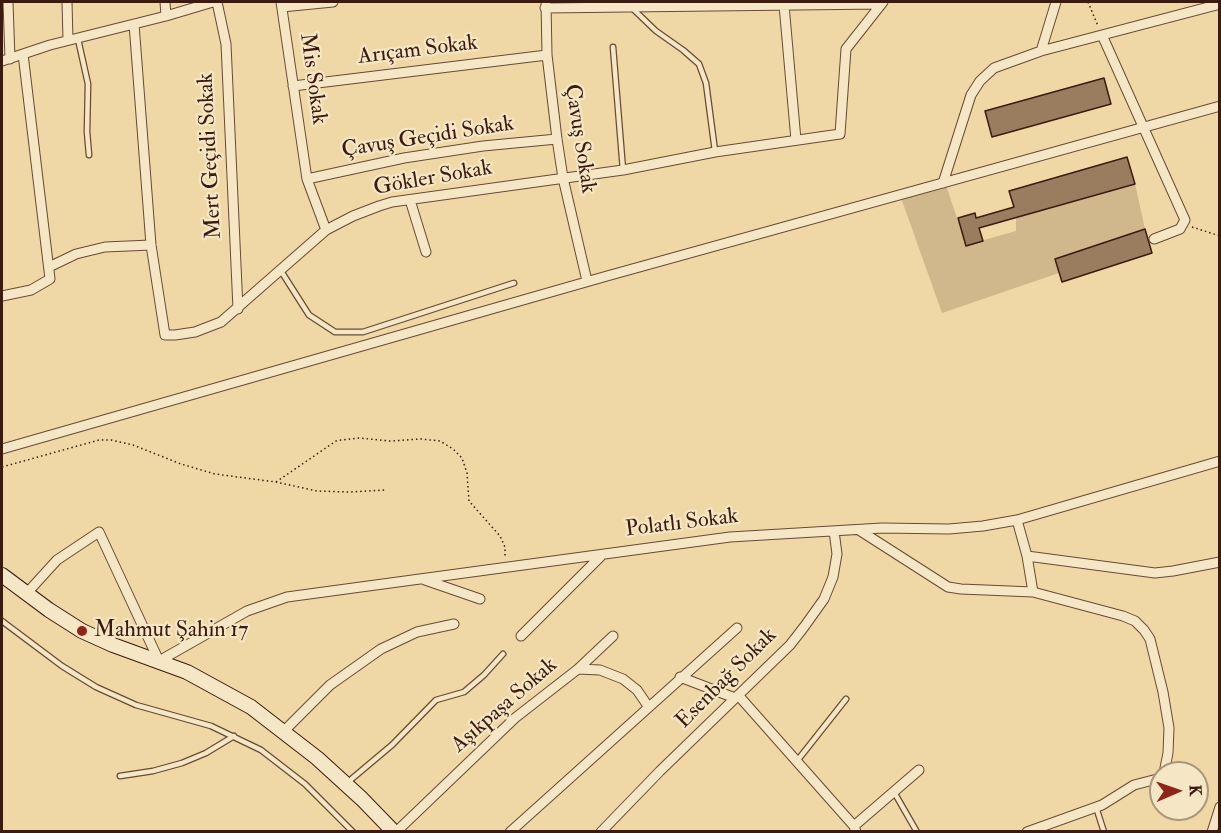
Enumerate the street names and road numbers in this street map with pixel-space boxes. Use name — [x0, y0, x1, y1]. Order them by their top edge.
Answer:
street label: Arıçam Sokak — [357, 31, 479, 71]
street label: Mis Sokak — [293, 32, 331, 126]
street label: Mert Geçidi Sokak — [193, 72, 229, 240]
street label: Çavuş Sokak — [557, 82, 601, 196]
street label: Çavuş Geçidi Sokak — [340, 111, 516, 165]
street label: Gökler Sokak — [372, 156, 494, 202]
street label: Polatlı Sokak — [624, 504, 740, 544]
street label: Esenbağ Sokak — [671, 623, 783, 735]
street label: Aşıkpaşa Sokak — [447, 653, 563, 759]

